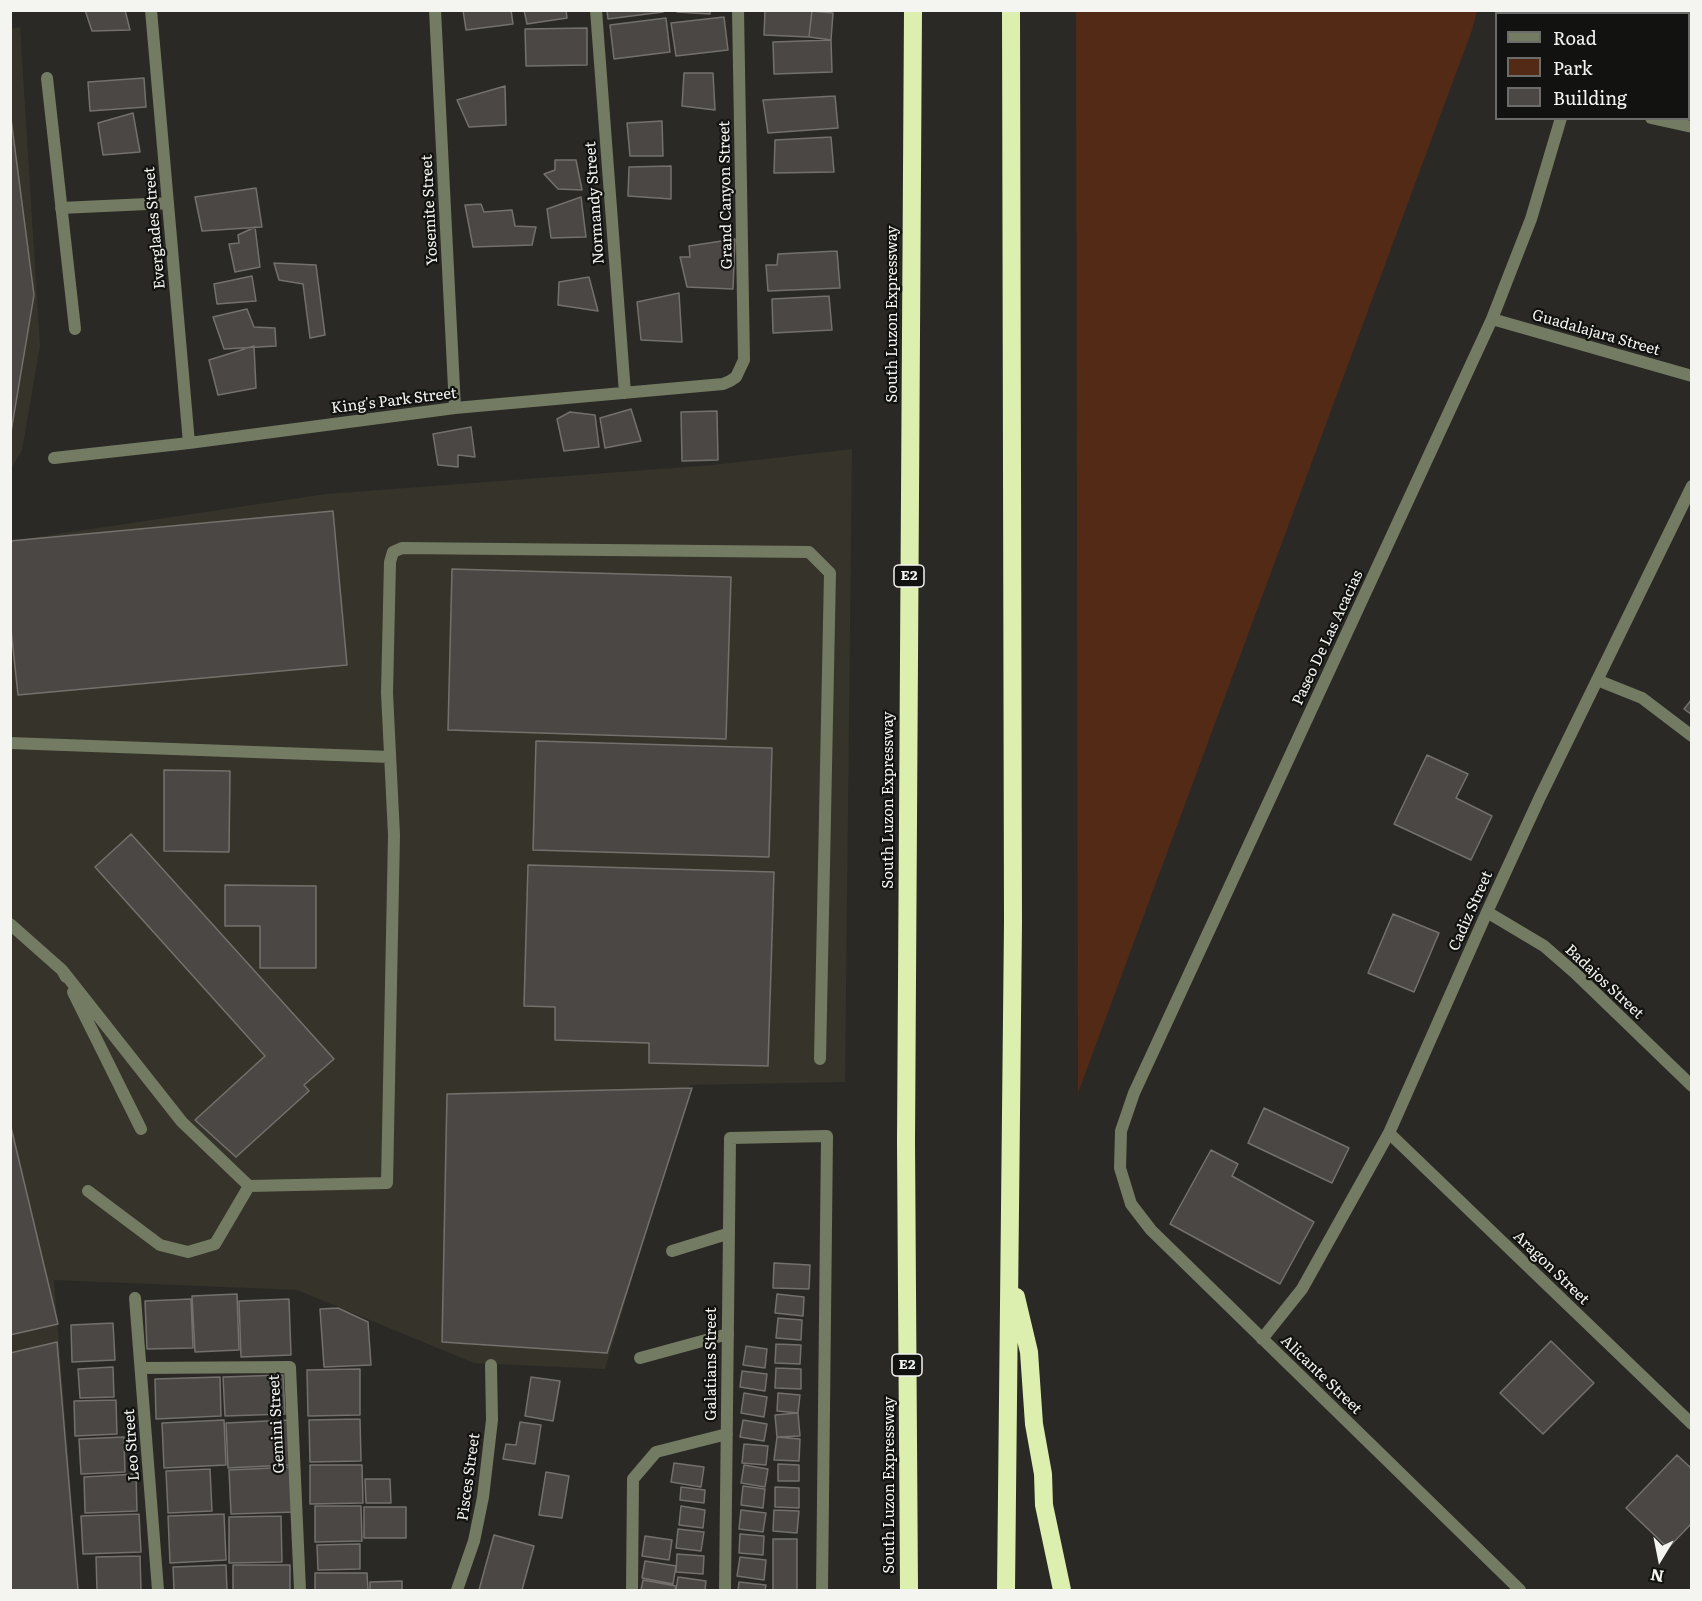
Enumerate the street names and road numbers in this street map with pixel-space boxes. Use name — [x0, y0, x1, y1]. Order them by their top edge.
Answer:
street label: Grand Canyon Street — [716, 121, 736, 269]
street label: Normandy Street — [582, 141, 608, 265]
street label: Yosemite Street — [418, 154, 442, 266]
street label: Everglades Street — [141, 166, 169, 290]
street label: South Luzon Expressway — [884, 225, 902, 403]
street label: Guadalajara Street — [1530, 306, 1662, 360]
street label: King's Park Street — [330, 384, 458, 418]
road number: E2 — [894, 565, 924, 587]
street label: Paseo De Las Acacias — [1289, 568, 1367, 708]
street label: South Luzon Expressway — [880, 711, 898, 889]
street label: Cadiz Street — [1445, 868, 1497, 954]
street label: Badajos Street — [1561, 941, 1647, 1023]
street label: Aragon Street — [1509, 1227, 1593, 1309]
street label: Galatians Street — [703, 1307, 721, 1421]
street label: Alicante Street — [1277, 1332, 1365, 1418]
road number: E2 — [892, 1354, 922, 1376]
street label: Gemini Street — [265, 1374, 289, 1474]
street label: South Luzon Expressway — [881, 1396, 899, 1574]
street label: Leo Street — [121, 1408, 143, 1482]
street label: Pisces Street — [454, 1432, 484, 1522]

